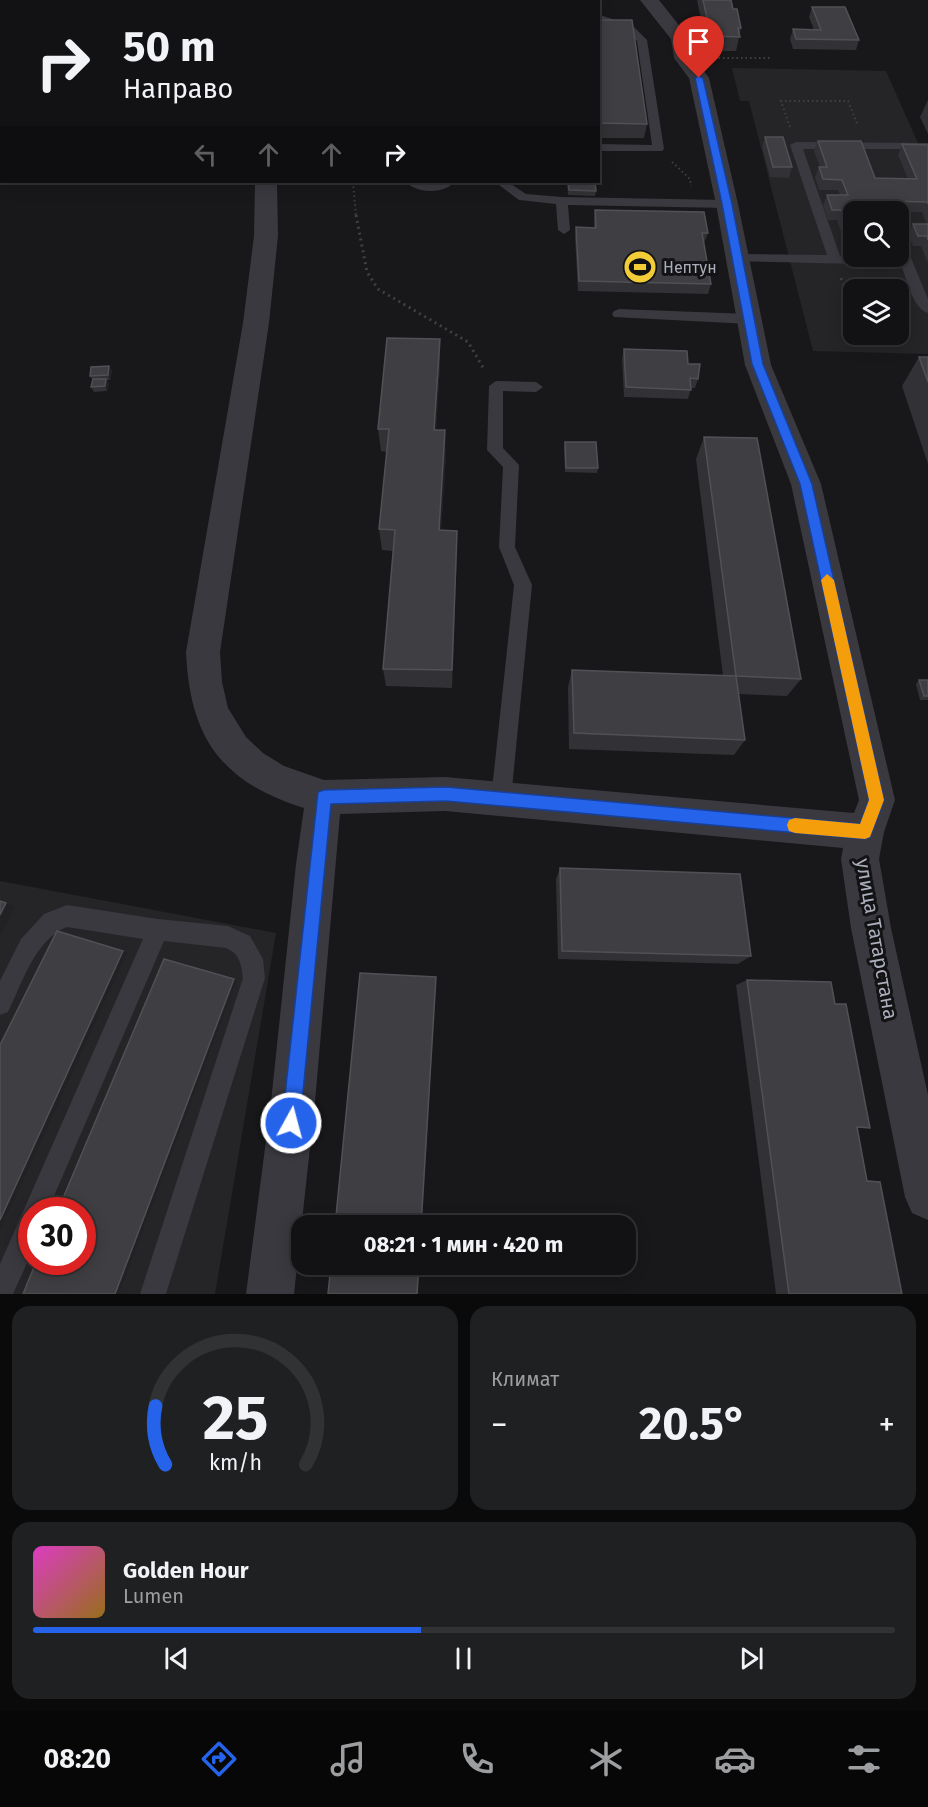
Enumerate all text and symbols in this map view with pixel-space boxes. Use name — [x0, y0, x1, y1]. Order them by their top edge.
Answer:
pin — [673, 16, 724, 78]
text: 50 m — [123, 22, 216, 72]
icon: right — [24, 24, 102, 102]
icon: arrive — [682, 25, 715, 58]
text: Направо — [123, 73, 233, 105]
icon: left — [189, 138, 222, 171]
icon: ahead — [252, 138, 285, 171]
icon: ahead — [315, 138, 348, 171]
icon: right — [378, 138, 411, 171]
map controls — [843, 201, 909, 345]
button: search — [843, 201, 909, 267]
sports icon: Нептун — [622, 249, 658, 285]
place label: Нептун — [663, 258, 717, 277]
button: layers — [843, 279, 909, 345]
street label: улица Татарстана — [851, 857, 903, 1021]
position arrow — [259, 1091, 323, 1155]
speed limit sign: 30 — [18, 1197, 96, 1275]
text: 08:21 · 1 мин · 420 m — [364, 1231, 563, 1258]
text: Климат — [491, 1367, 559, 1391]
text: 25 — [202, 1381, 268, 1456]
text: 20.5° — [639, 1397, 747, 1451]
text: − — [491, 1405, 508, 1445]
text: + — [879, 1405, 895, 1445]
text: km/h — [208, 1450, 262, 1476]
text: Golden Hour — [123, 1557, 249, 1584]
text: Lumen — [123, 1584, 184, 1608]
icon: previous — [160, 1642, 193, 1675]
icon: pause — [447, 1642, 480, 1675]
icon: next — [735, 1642, 768, 1675]
icon: directions — [198, 1738, 240, 1780]
icon: music — [327, 1738, 369, 1780]
icon: phone — [456, 1738, 498, 1780]
icon: climate — [585, 1738, 627, 1780]
icon: car — [714, 1738, 756, 1780]
icon: filters — [843, 1738, 885, 1780]
text: 08:20 — [43, 1743, 111, 1775]

